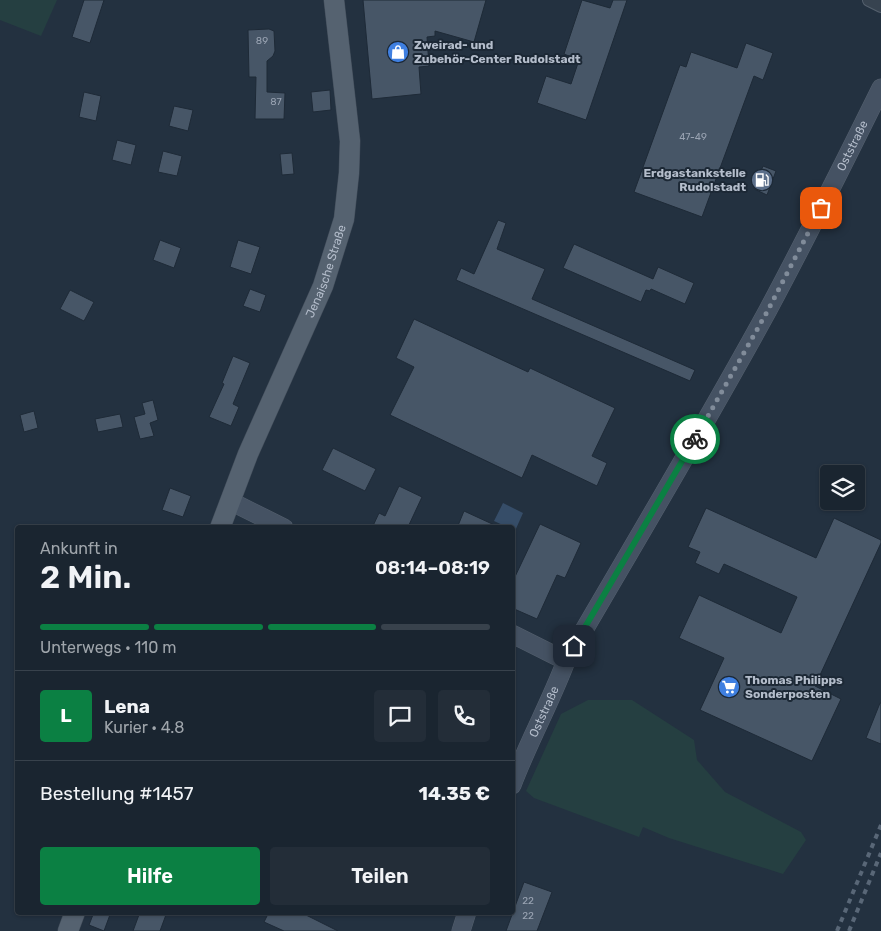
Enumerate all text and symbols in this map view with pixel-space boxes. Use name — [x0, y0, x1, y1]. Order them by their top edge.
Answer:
house number: 89 — [256, 35, 268, 47]
place label: Zweirad- und Zubehör-Center Rudolstadt — [414, 38, 581, 66]
shop icon: Zweirad- und Zubehör-Center Rudolstadt — [386, 40, 410, 64]
house number: 87 — [270, 96, 282, 108]
street label: Oststraße — [834, 118, 871, 173]
house number: 47-49 — [679, 131, 707, 143]
place label: Erdgastankstelle Rudolstadt — [643, 166, 746, 194]
fuel station icon: Erdgastankstelle Rudolstadt — [750, 168, 774, 192]
pin — [800, 187, 842, 229]
icon: bag — [807, 194, 835, 222]
street label: Jenaische Straße — [303, 223, 349, 320]
courier — [670, 414, 720, 464]
icon: bike — [681, 425, 709, 453]
map controls — [820, 465, 865, 510]
button: layers — [820, 465, 865, 510]
text: Ankunft in — [40, 539, 118, 558]
text: 08:14–08:19 — [375, 556, 490, 579]
text: 2 Min. — [40, 558, 131, 596]
pin — [553, 625, 595, 667]
icon: home — [560, 632, 588, 660]
text: Unterwegs · 110 m — [40, 638, 177, 657]
place label: Thomas Philipps Sonderposten — [745, 673, 843, 701]
supermarket icon: Thomas Philipps Sonderposten — [717, 675, 741, 699]
street label: Oststraße — [526, 684, 562, 740]
button: chat — [374, 690, 426, 742]
button: phone — [438, 690, 490, 742]
text: Lena — [104, 695, 150, 718]
text: L — [60, 704, 72, 727]
text: Kurier · 4.8 — [104, 718, 184, 737]
text: Bestellung #1457 — [40, 782, 193, 805]
text: 14.35 € — [419, 782, 490, 805]
button: Hilfe — [40, 847, 260, 905]
button: Teilen — [270, 847, 490, 905]
house number: 22 — [522, 895, 534, 907]
house number: 22 — [522, 910, 534, 922]

